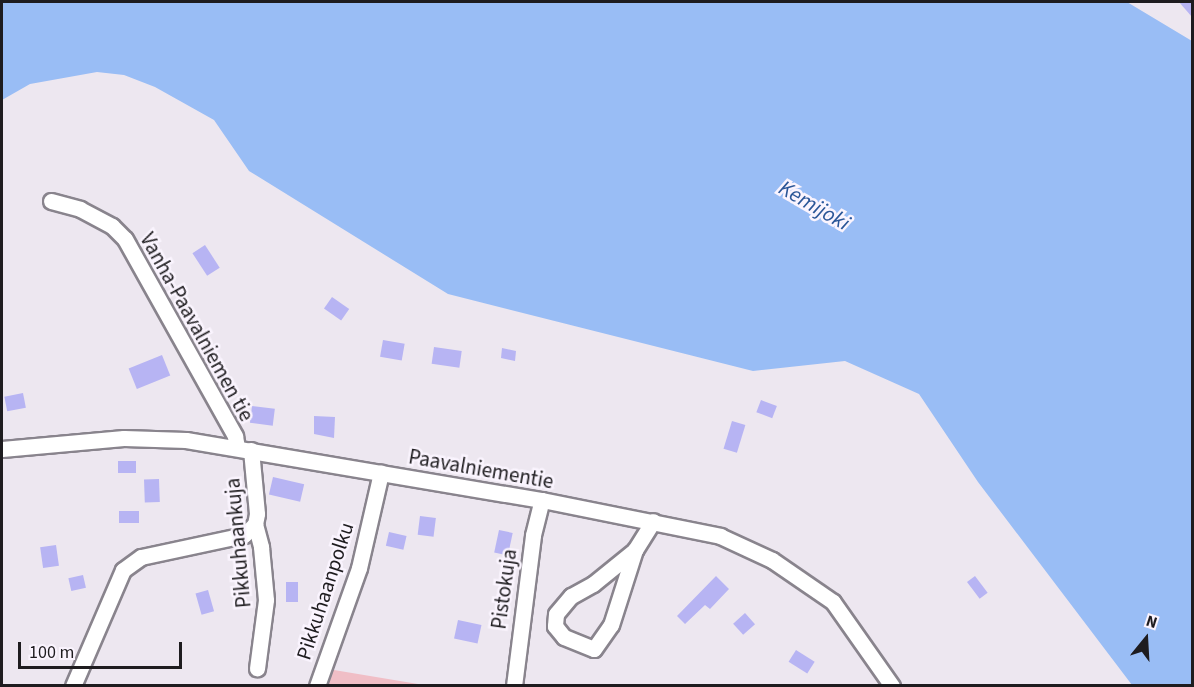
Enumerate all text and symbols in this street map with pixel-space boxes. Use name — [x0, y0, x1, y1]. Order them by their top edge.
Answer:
water label: Kemijoki — [774, 175, 854, 237]
street label: Vanha-Paavalniemen tie — [135, 228, 259, 426]
street label: Paavalniementie — [407, 444, 555, 494]
street label: Pikkuhaankuja — [220, 477, 256, 609]
street label: Pikkuhaanpolku — [291, 519, 359, 663]
street label: Pistokuja — [486, 547, 522, 631]
north arrow — [1116, 609, 1176, 669]
text: N — [1143, 610, 1160, 634]
scale bar — [21, 630, 184, 668]
text: 100 m — [29, 640, 74, 665]

